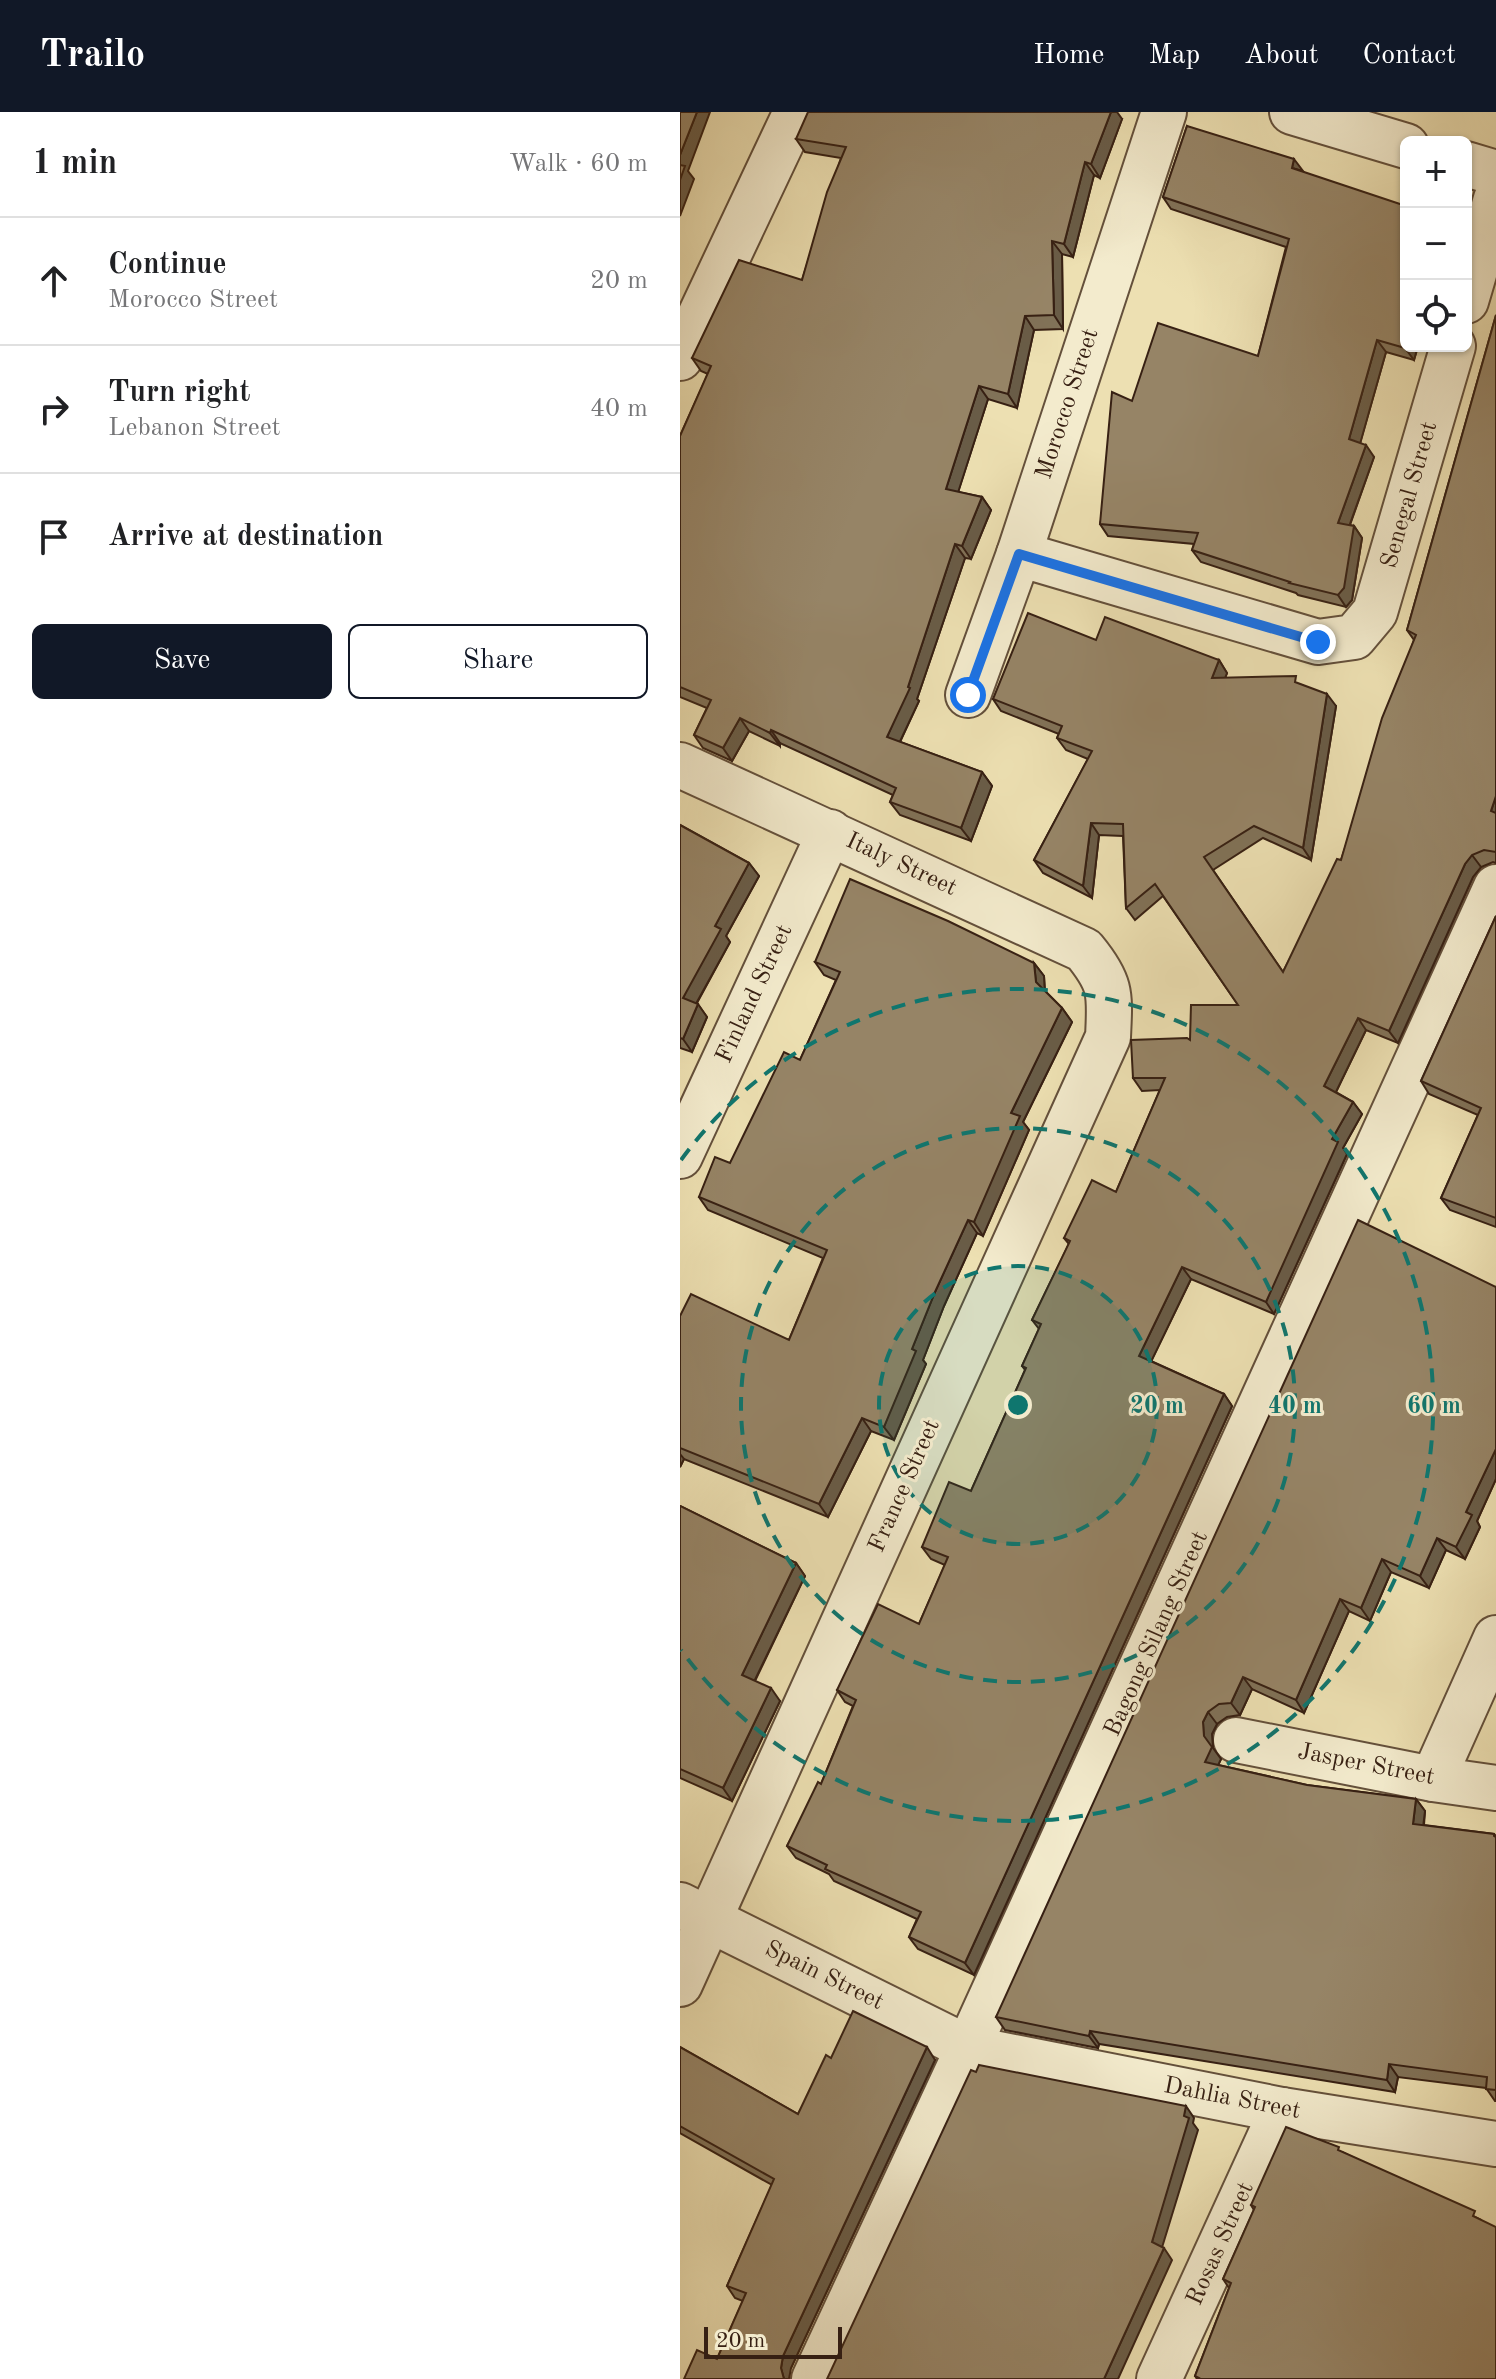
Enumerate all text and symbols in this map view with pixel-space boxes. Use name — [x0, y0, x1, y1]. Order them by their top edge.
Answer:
text: Trailo — [40, 37, 145, 75]
text: Home — [1033, 42, 1104, 70]
text: Map — [1148, 42, 1200, 70]
text: About — [1244, 42, 1319, 70]
text: Contact — [1363, 42, 1456, 70]
map controls — [1400, 136, 1472, 352]
button: + — [1400, 136, 1472, 208]
text: 1 min — [32, 147, 117, 181]
text: Walk · 60 m — [509, 151, 648, 177]
button: − — [1400, 208, 1472, 280]
text: Continue — [108, 250, 227, 280]
icon: ahead — [32, 259, 76, 303]
text: 20 m — [590, 268, 648, 294]
button: locate — [1400, 280, 1472, 352]
text: Morocco Street — [108, 287, 278, 313]
street label: Morocco Street — [1032, 326, 1104, 482]
text: Turn right — [108, 378, 250, 408]
icon: right — [32, 387, 76, 431]
text: 40 m — [590, 396, 648, 422]
text: Lebanon Street — [108, 415, 281, 441]
street label: Senegal Street — [1378, 419, 1442, 571]
icon: arrive — [32, 515, 76, 559]
text: Arrive at destination — [108, 522, 383, 552]
button: Save — [32, 624, 332, 699]
button: Share — [348, 624, 648, 699]
route end — [1300, 624, 1336, 660]
route start — [950, 677, 986, 713]
street label: Italy Street — [842, 829, 960, 901]
street label: Finland Street — [712, 921, 798, 1067]
centre of rings — [1004, 1391, 1032, 1419]
text: 20 m — [1130, 1395, 1184, 1419]
text: 40 m — [1268, 1395, 1322, 1419]
text: 60 m — [1407, 1395, 1461, 1419]
street label: France Street — [865, 1416, 945, 1556]
street label: Bagong Silang Street — [1101, 1528, 1213, 1740]
street label: Jasper Street — [1296, 1740, 1436, 1790]
street label: Spain Street — [761, 1937, 887, 2015]
street label: Dahlia Street — [1162, 2074, 1302, 2124]
street label: Rosas Street — [1183, 2179, 1259, 2309]
scale bar — [704, 2323, 842, 2359]
text: 20 m — [716, 2330, 765, 2352]

